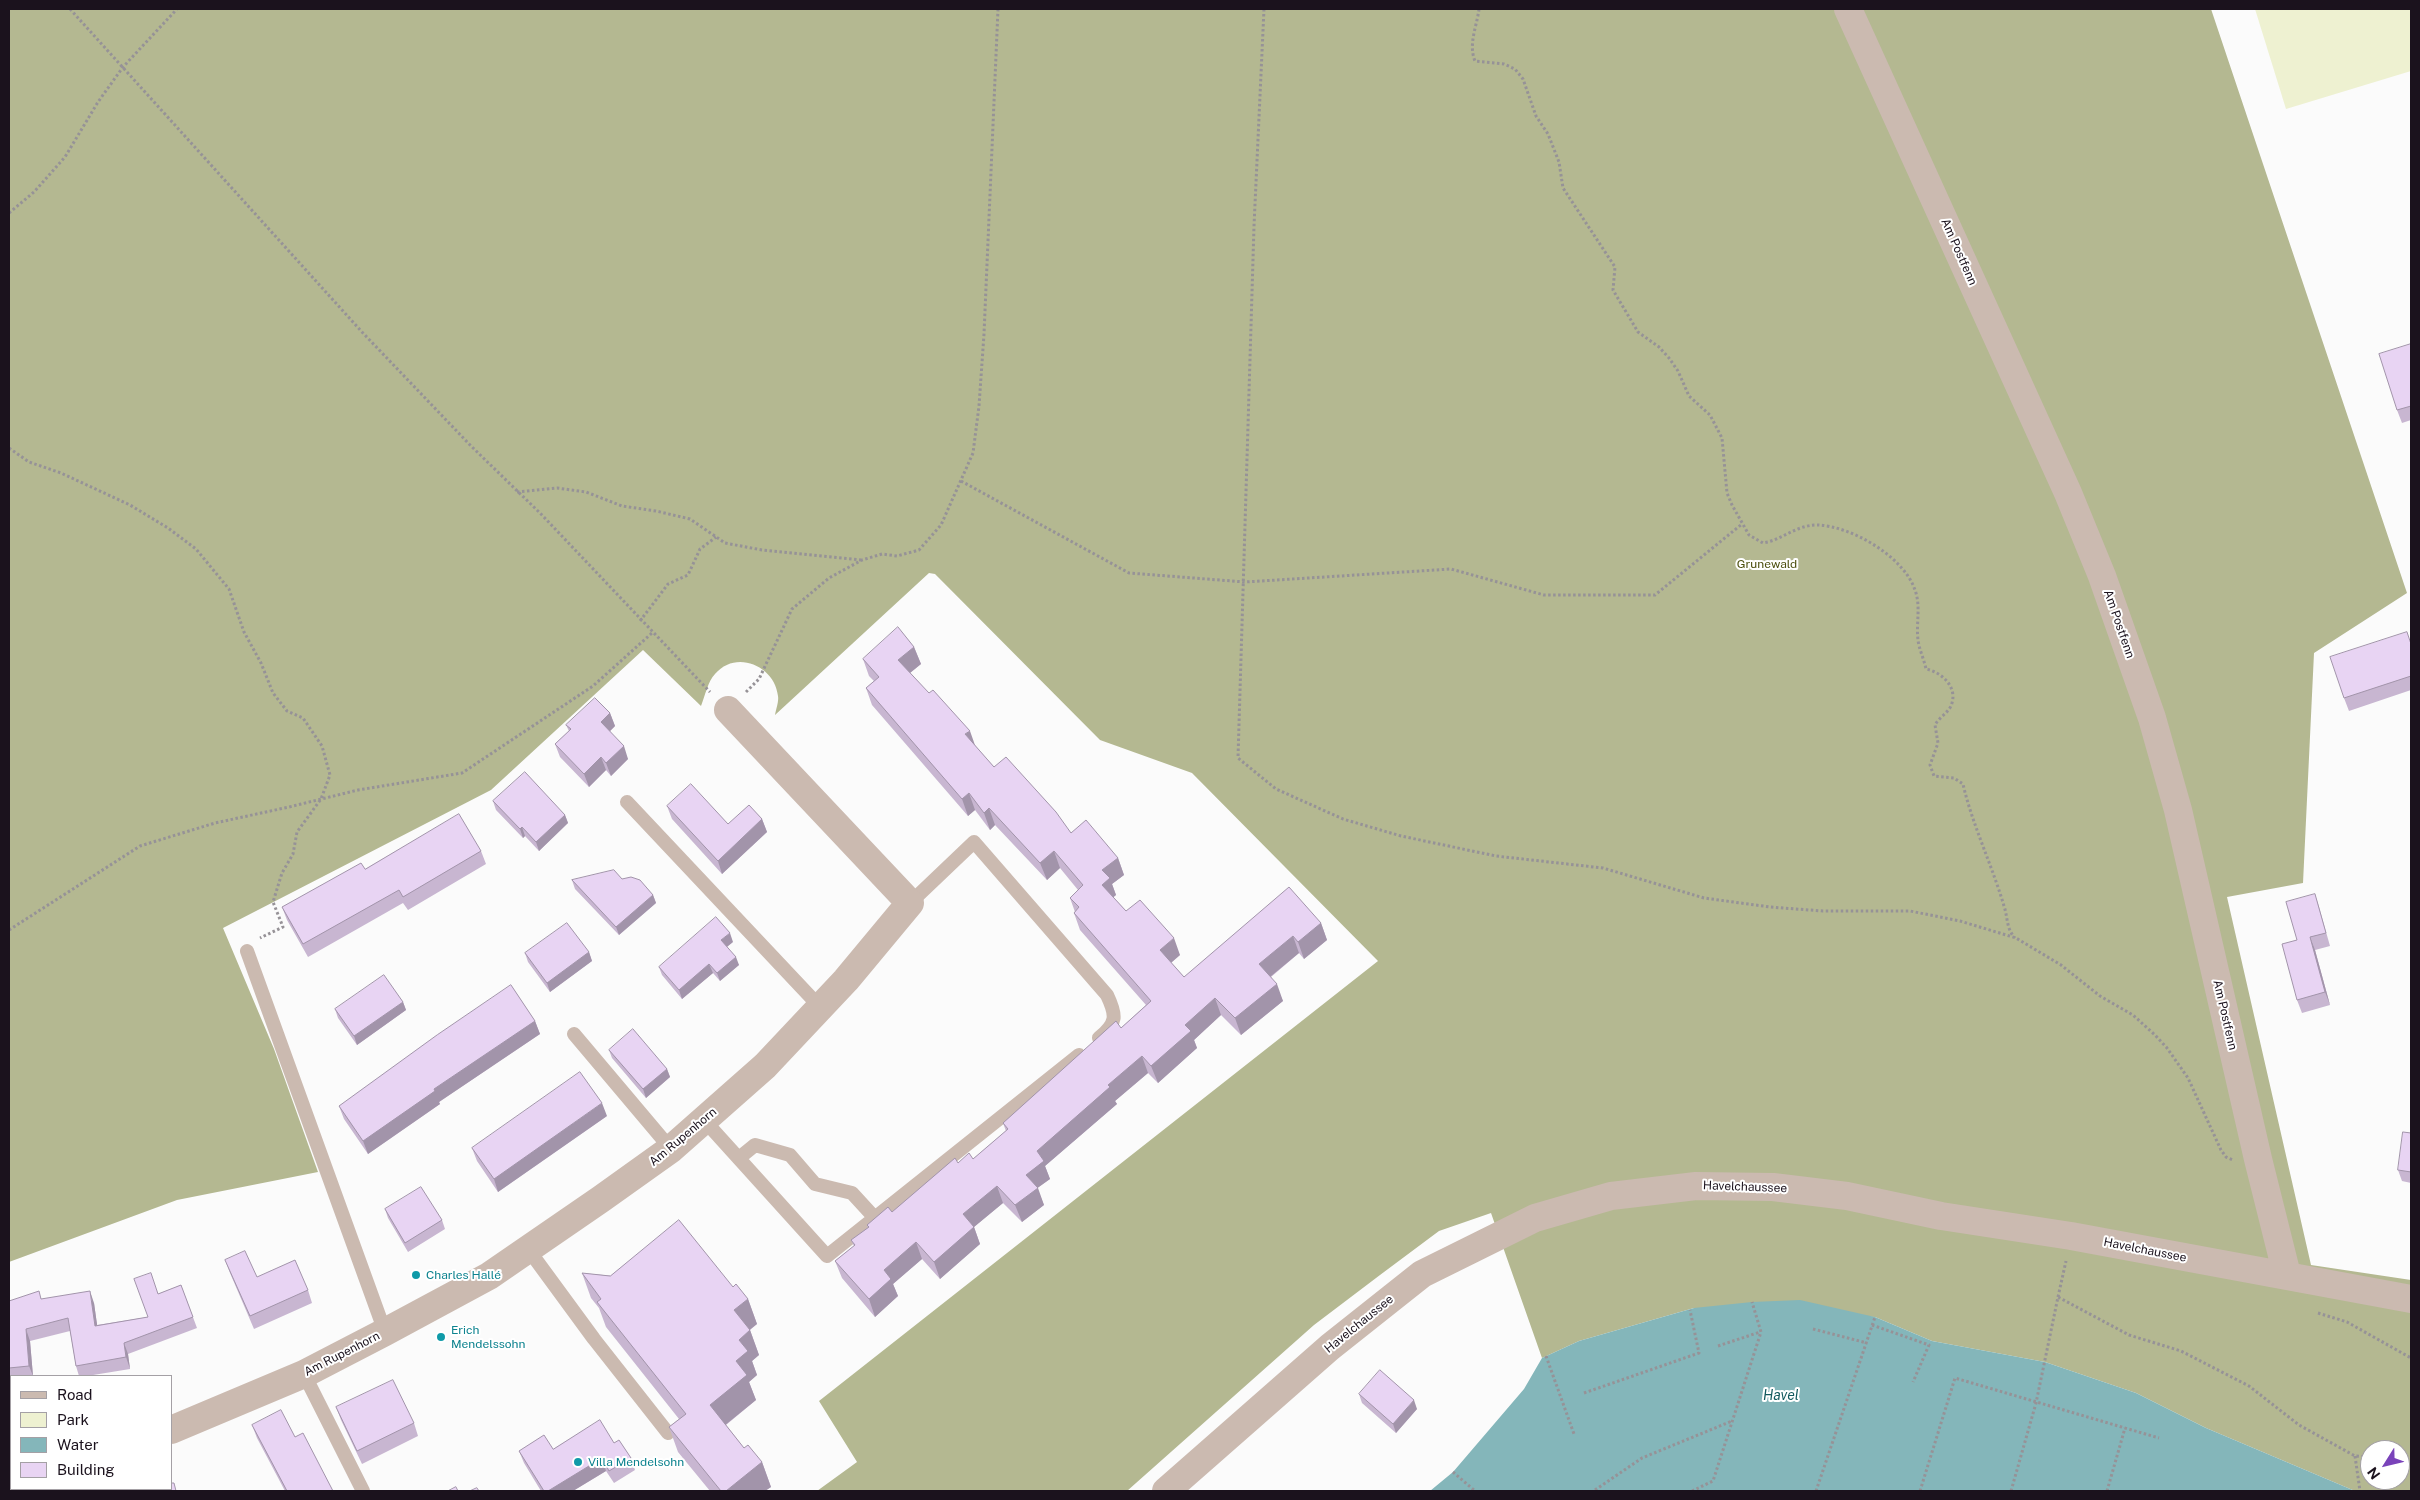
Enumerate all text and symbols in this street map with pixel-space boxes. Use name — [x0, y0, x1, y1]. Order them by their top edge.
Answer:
street label: Am Postfenn — [1938, 216, 1980, 288]
park label: Grunewald — [1737, 557, 1797, 571]
street label: Am Postfenn — [2101, 588, 2137, 660]
street label: Am Postfenn — [2210, 979, 2240, 1051]
street label: Am Rupenhorn — [647, 1105, 719, 1169]
street label: Havelchaussee — [1703, 1178, 1787, 1196]
street label: Havelchaussee — [2102, 1235, 2188, 1265]
place label: Charles Hallé — [426, 1268, 501, 1282]
marker: Charles Hallé — [410, 1269, 422, 1281]
street label: Havelchaussee — [1322, 1292, 1396, 1356]
place label: Erich Mendelssohn — [451, 1323, 525, 1351]
street label: Am Rupenhorn — [302, 1329, 382, 1379]
marker: Erich Mendelssohn — [435, 1331, 447, 1343]
legend — [10, 1375, 172, 1490]
text: Road — [57, 1386, 93, 1403]
water label: Havel — [1763, 1388, 1799, 1404]
text: Park — [57, 1411, 89, 1428]
text: Water — [57, 1436, 99, 1453]
north arrow — [2360, 1440, 2410, 1490]
place label: Villa Mendelsohn — [588, 1455, 684, 1469]
marker: Villa Mendelsohn — [572, 1456, 584, 1468]
text: Building — [57, 1461, 115, 1478]
text: N — [2364, 1464, 2383, 1482]

